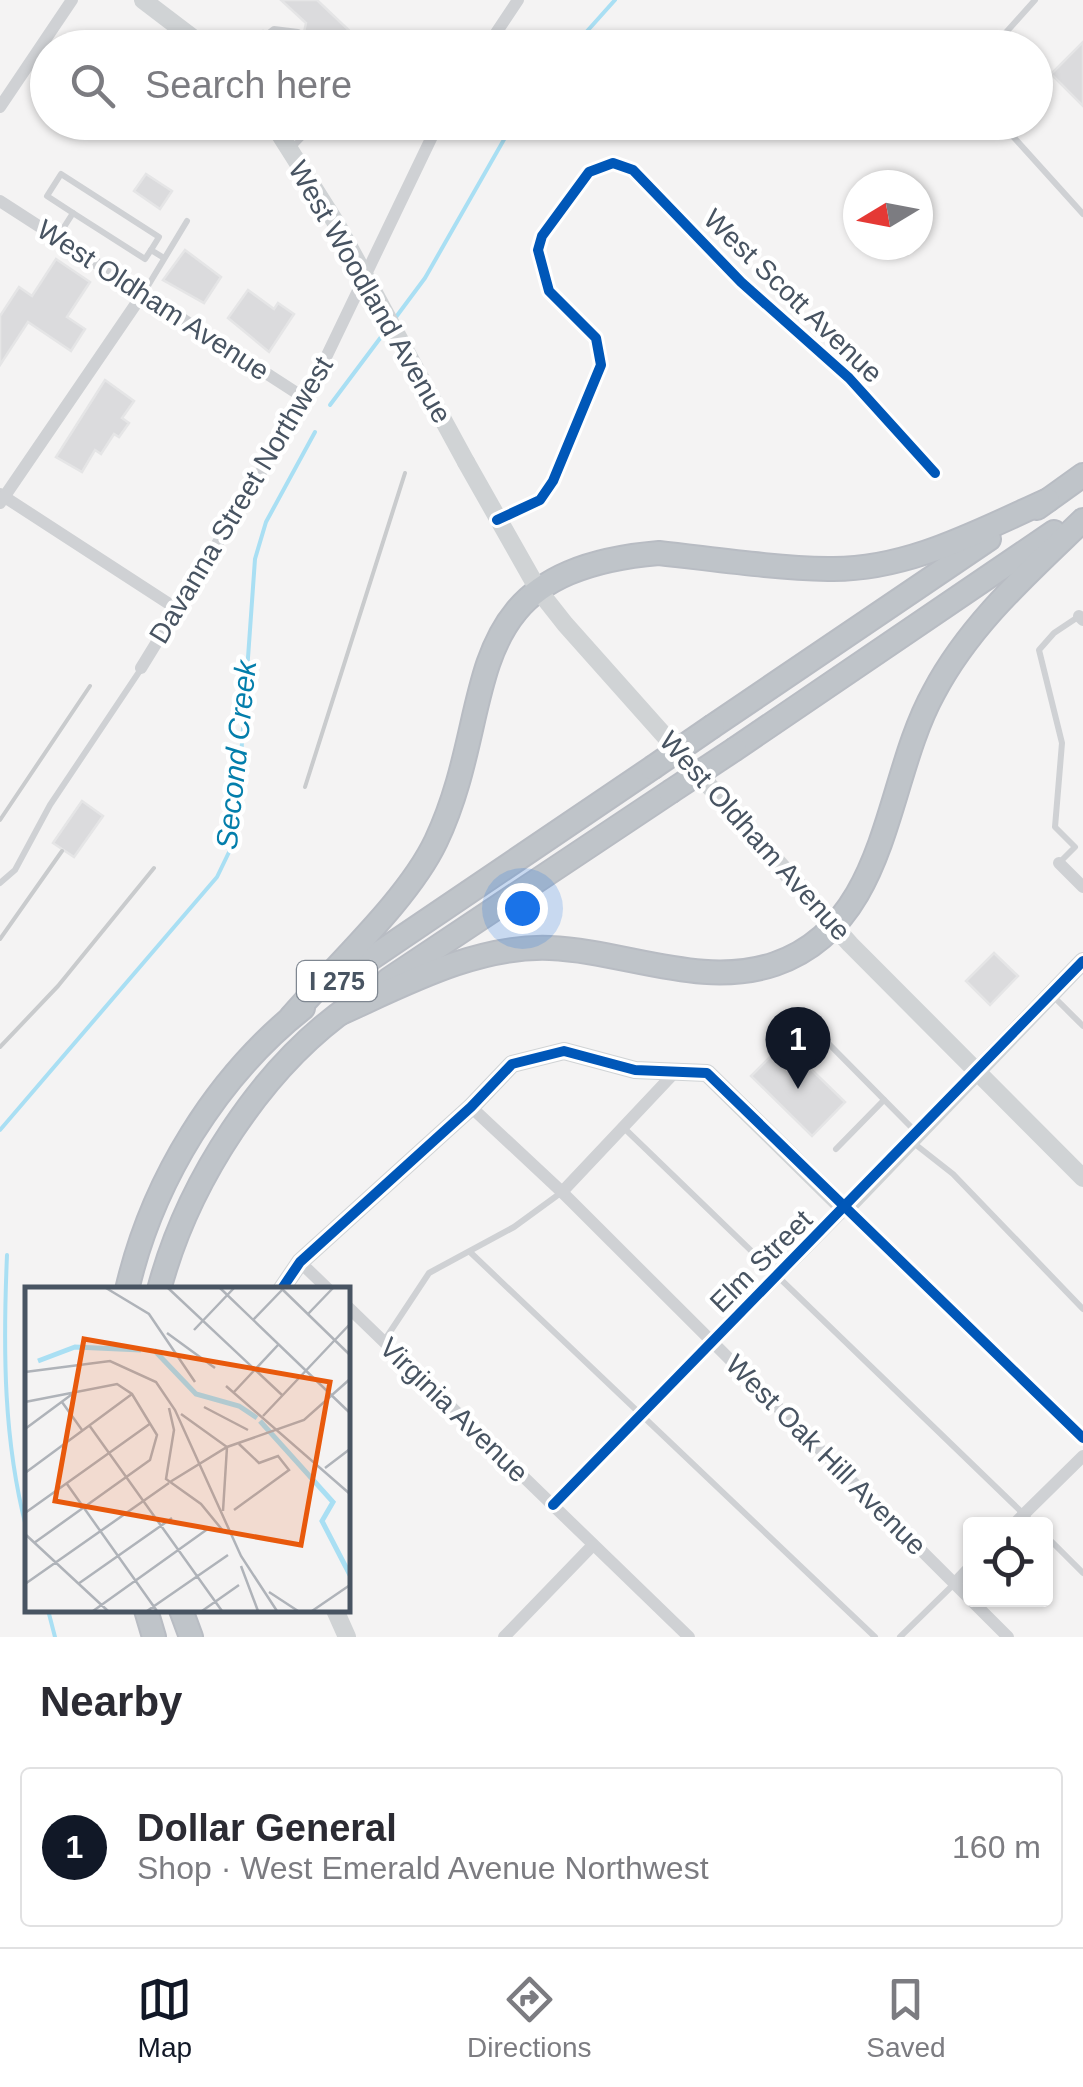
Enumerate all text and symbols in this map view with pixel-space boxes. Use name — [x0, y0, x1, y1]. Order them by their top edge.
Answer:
search box — [30, 30, 1053, 140]
icon: search — [65, 58, 120, 113]
text: Search here — [145, 64, 352, 106]
street label: West Woodland Avenue — [282, 156, 458, 428]
north arrow — [843, 170, 933, 260]
street label: West Scott Avenue — [698, 203, 888, 389]
street label: West Oldham Avenue — [31, 214, 275, 386]
street label: Davanna Street Northwest — [143, 351, 339, 649]
water label: Second Creek — [210, 657, 263, 851]
street label: West Oldham Avenue — [653, 725, 857, 947]
your location — [497, 883, 548, 934]
road number: I 275 — [297, 961, 377, 1001]
pin: 1 — [766, 1006, 830, 1089]
street label: Elm Street — [704, 1204, 818, 1318]
inset map — [25, 1287, 350, 1612]
street label: Virginia Avenue — [374, 1332, 534, 1488]
street label: West Oak Hill Avenue — [720, 1349, 932, 1561]
map controls — [963, 1517, 1053, 1607]
button: locate — [963, 1517, 1053, 1607]
text: Nearby — [40, 1678, 182, 1725]
text: Dollar General — [137, 1807, 397, 1849]
text: 1 — [66, 1829, 83, 1865]
text: 160 m — [952, 1829, 1041, 1865]
text: Shop · West Emerald Avenue Northwest — [137, 1850, 709, 1886]
tab: Map — [137, 1972, 192, 2064]
tab: Directions — [467, 1972, 592, 2064]
tab: Saved — [866, 1972, 946, 2064]

